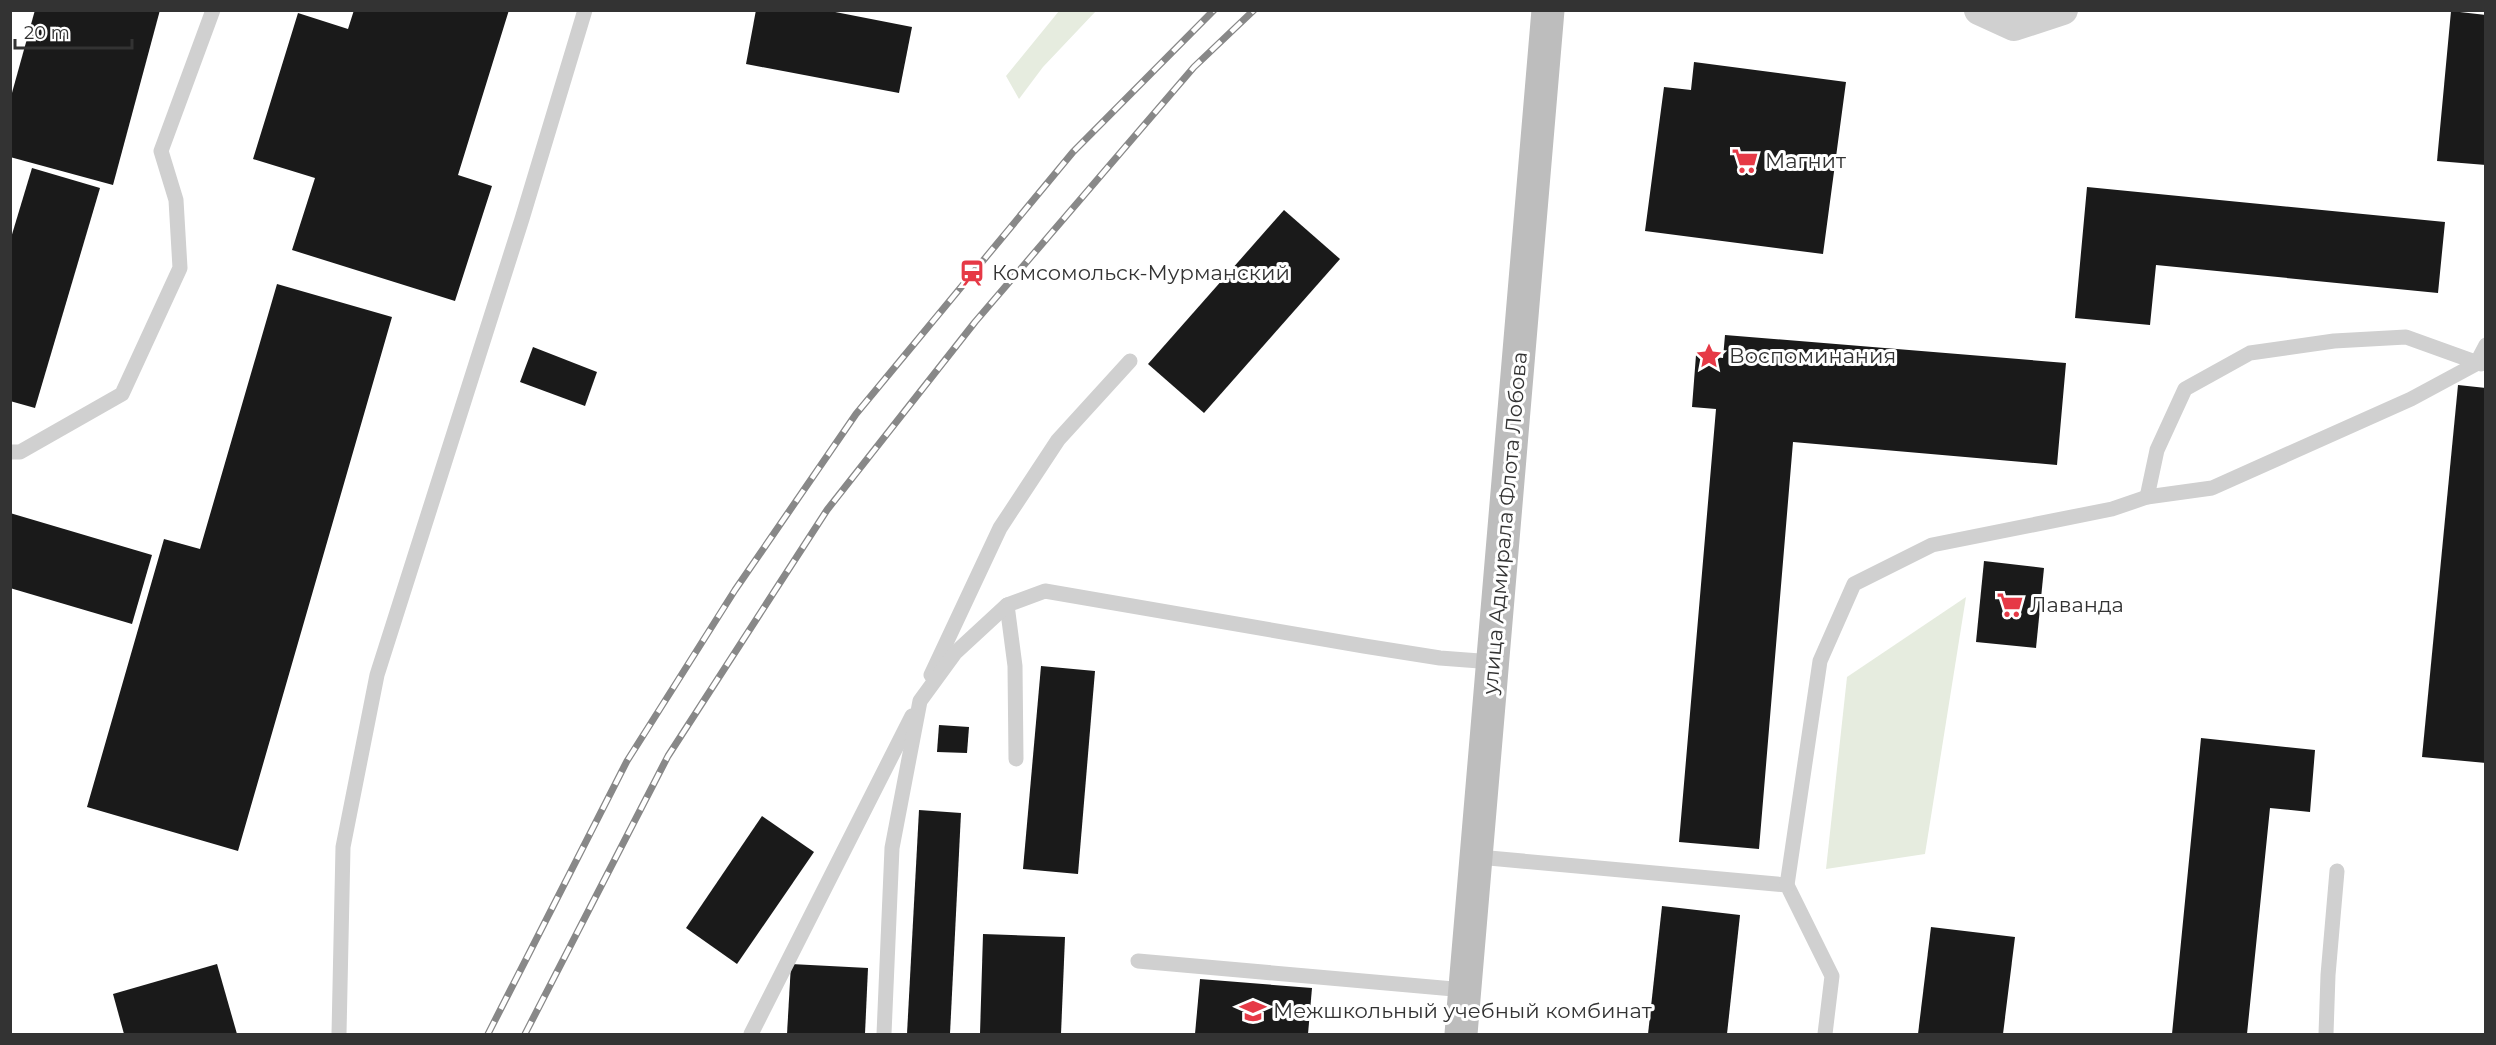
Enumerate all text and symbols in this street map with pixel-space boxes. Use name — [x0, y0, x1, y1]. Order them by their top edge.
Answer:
scale bar — [15, 12, 132, 50]
text: 20 m — [24, 22, 70, 44]
supermarket icon: Магнит — [1730, 146, 1760, 176]
place label: Магнит — [1765, 148, 1846, 173]
station icon: Комсомольск-Мурманский — [957, 258, 987, 288]
place label: Комсомольск-Мурманский — [992, 260, 1290, 285]
place icon: Воспоминания — [1694, 341, 1724, 371]
place label: Воспоминания — [1729, 343, 1896, 368]
street label: улица Адмирала Флота Лобова — [1477, 351, 1532, 696]
supermarket icon: Лаванда — [1995, 590, 2025, 620]
place label: Лаванда — [2030, 592, 2124, 617]
school or university icon: Межшкольный учебный комбинат — [1238, 996, 1268, 1026]
place label: Межшкольный учебный комбинат — [1273, 998, 1652, 1023]

